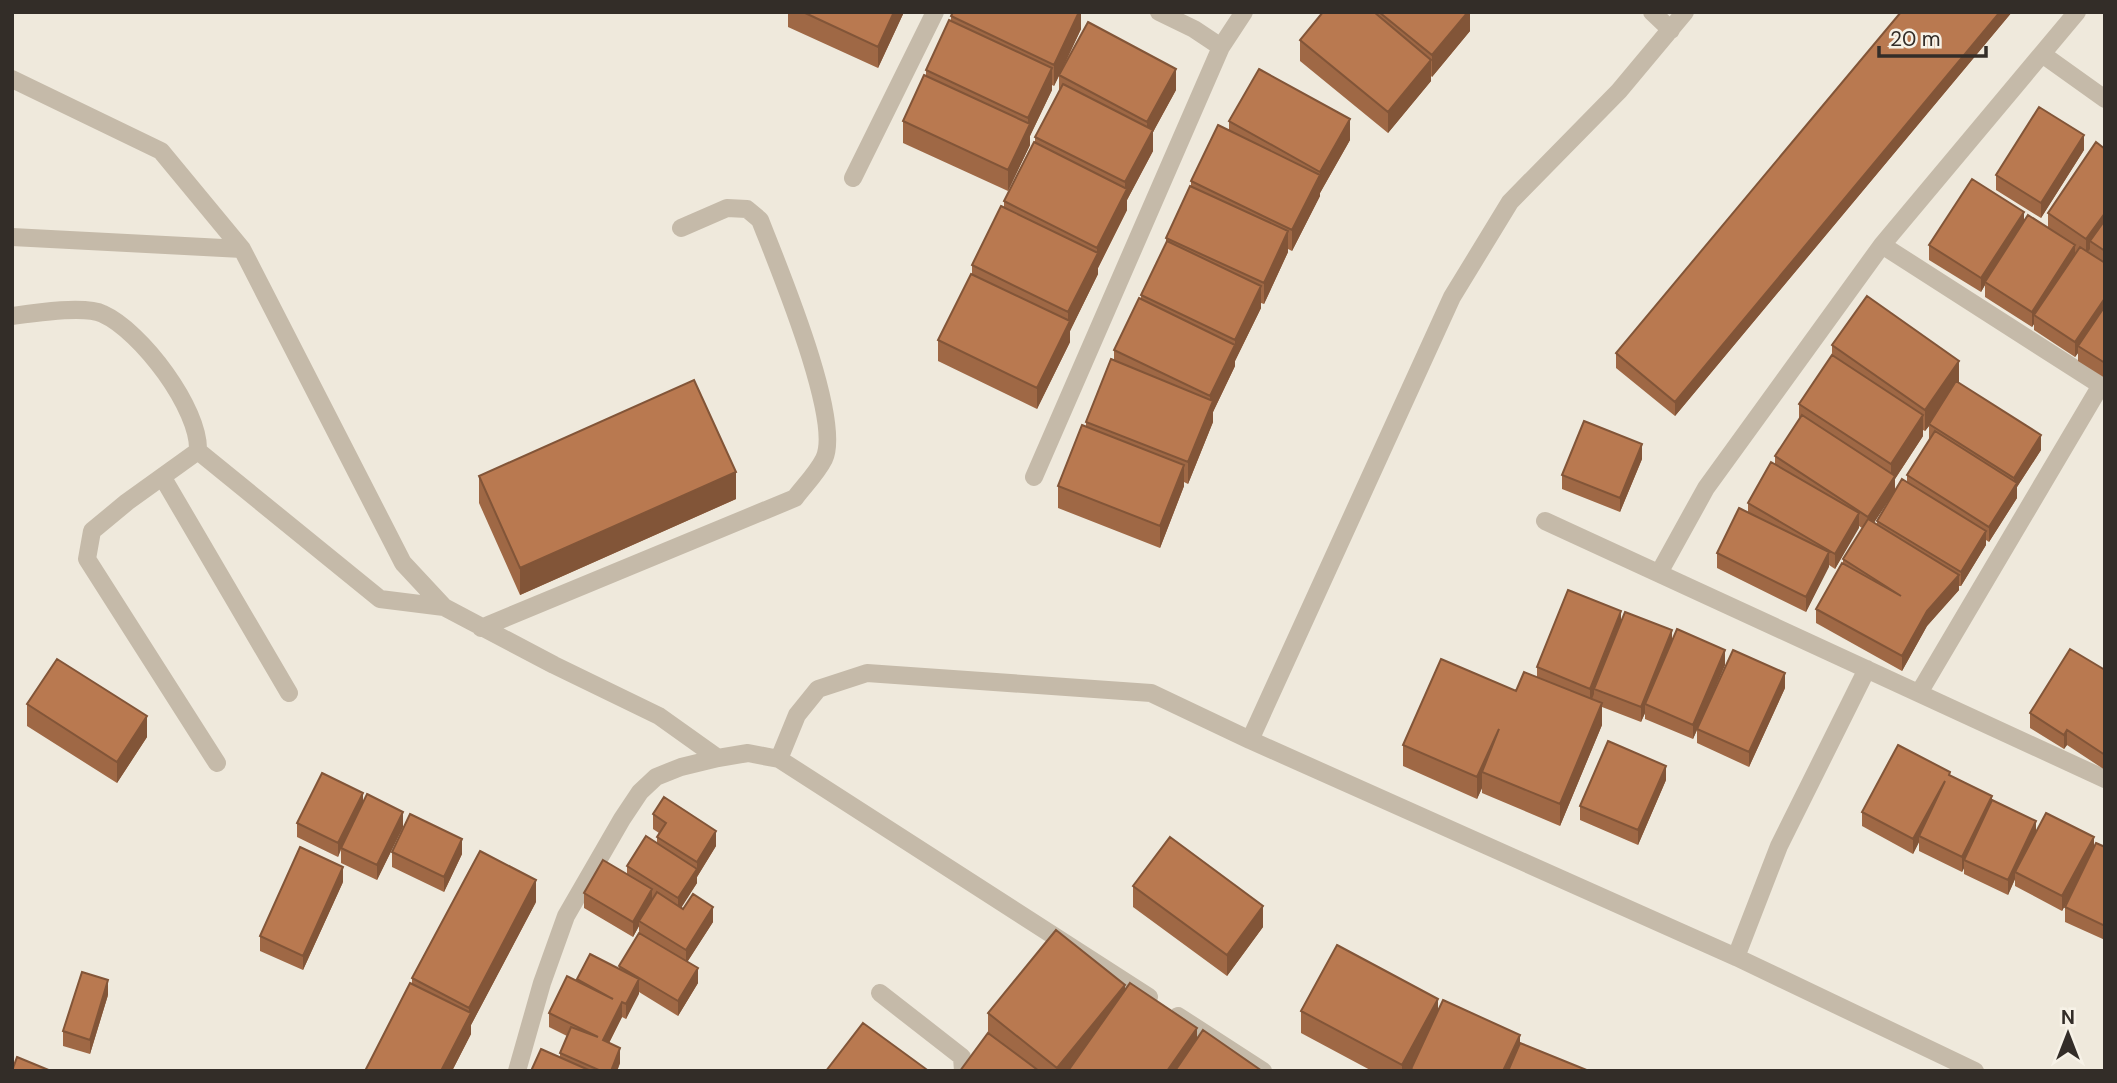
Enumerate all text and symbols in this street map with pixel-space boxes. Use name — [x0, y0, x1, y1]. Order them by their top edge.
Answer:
scale bar — [1879, 14, 1986, 58]
text: 20 m — [1890, 25, 1941, 53]
north arrow — [2033, 999, 2103, 1069]
text: N — [2061, 1005, 2075, 1030]

